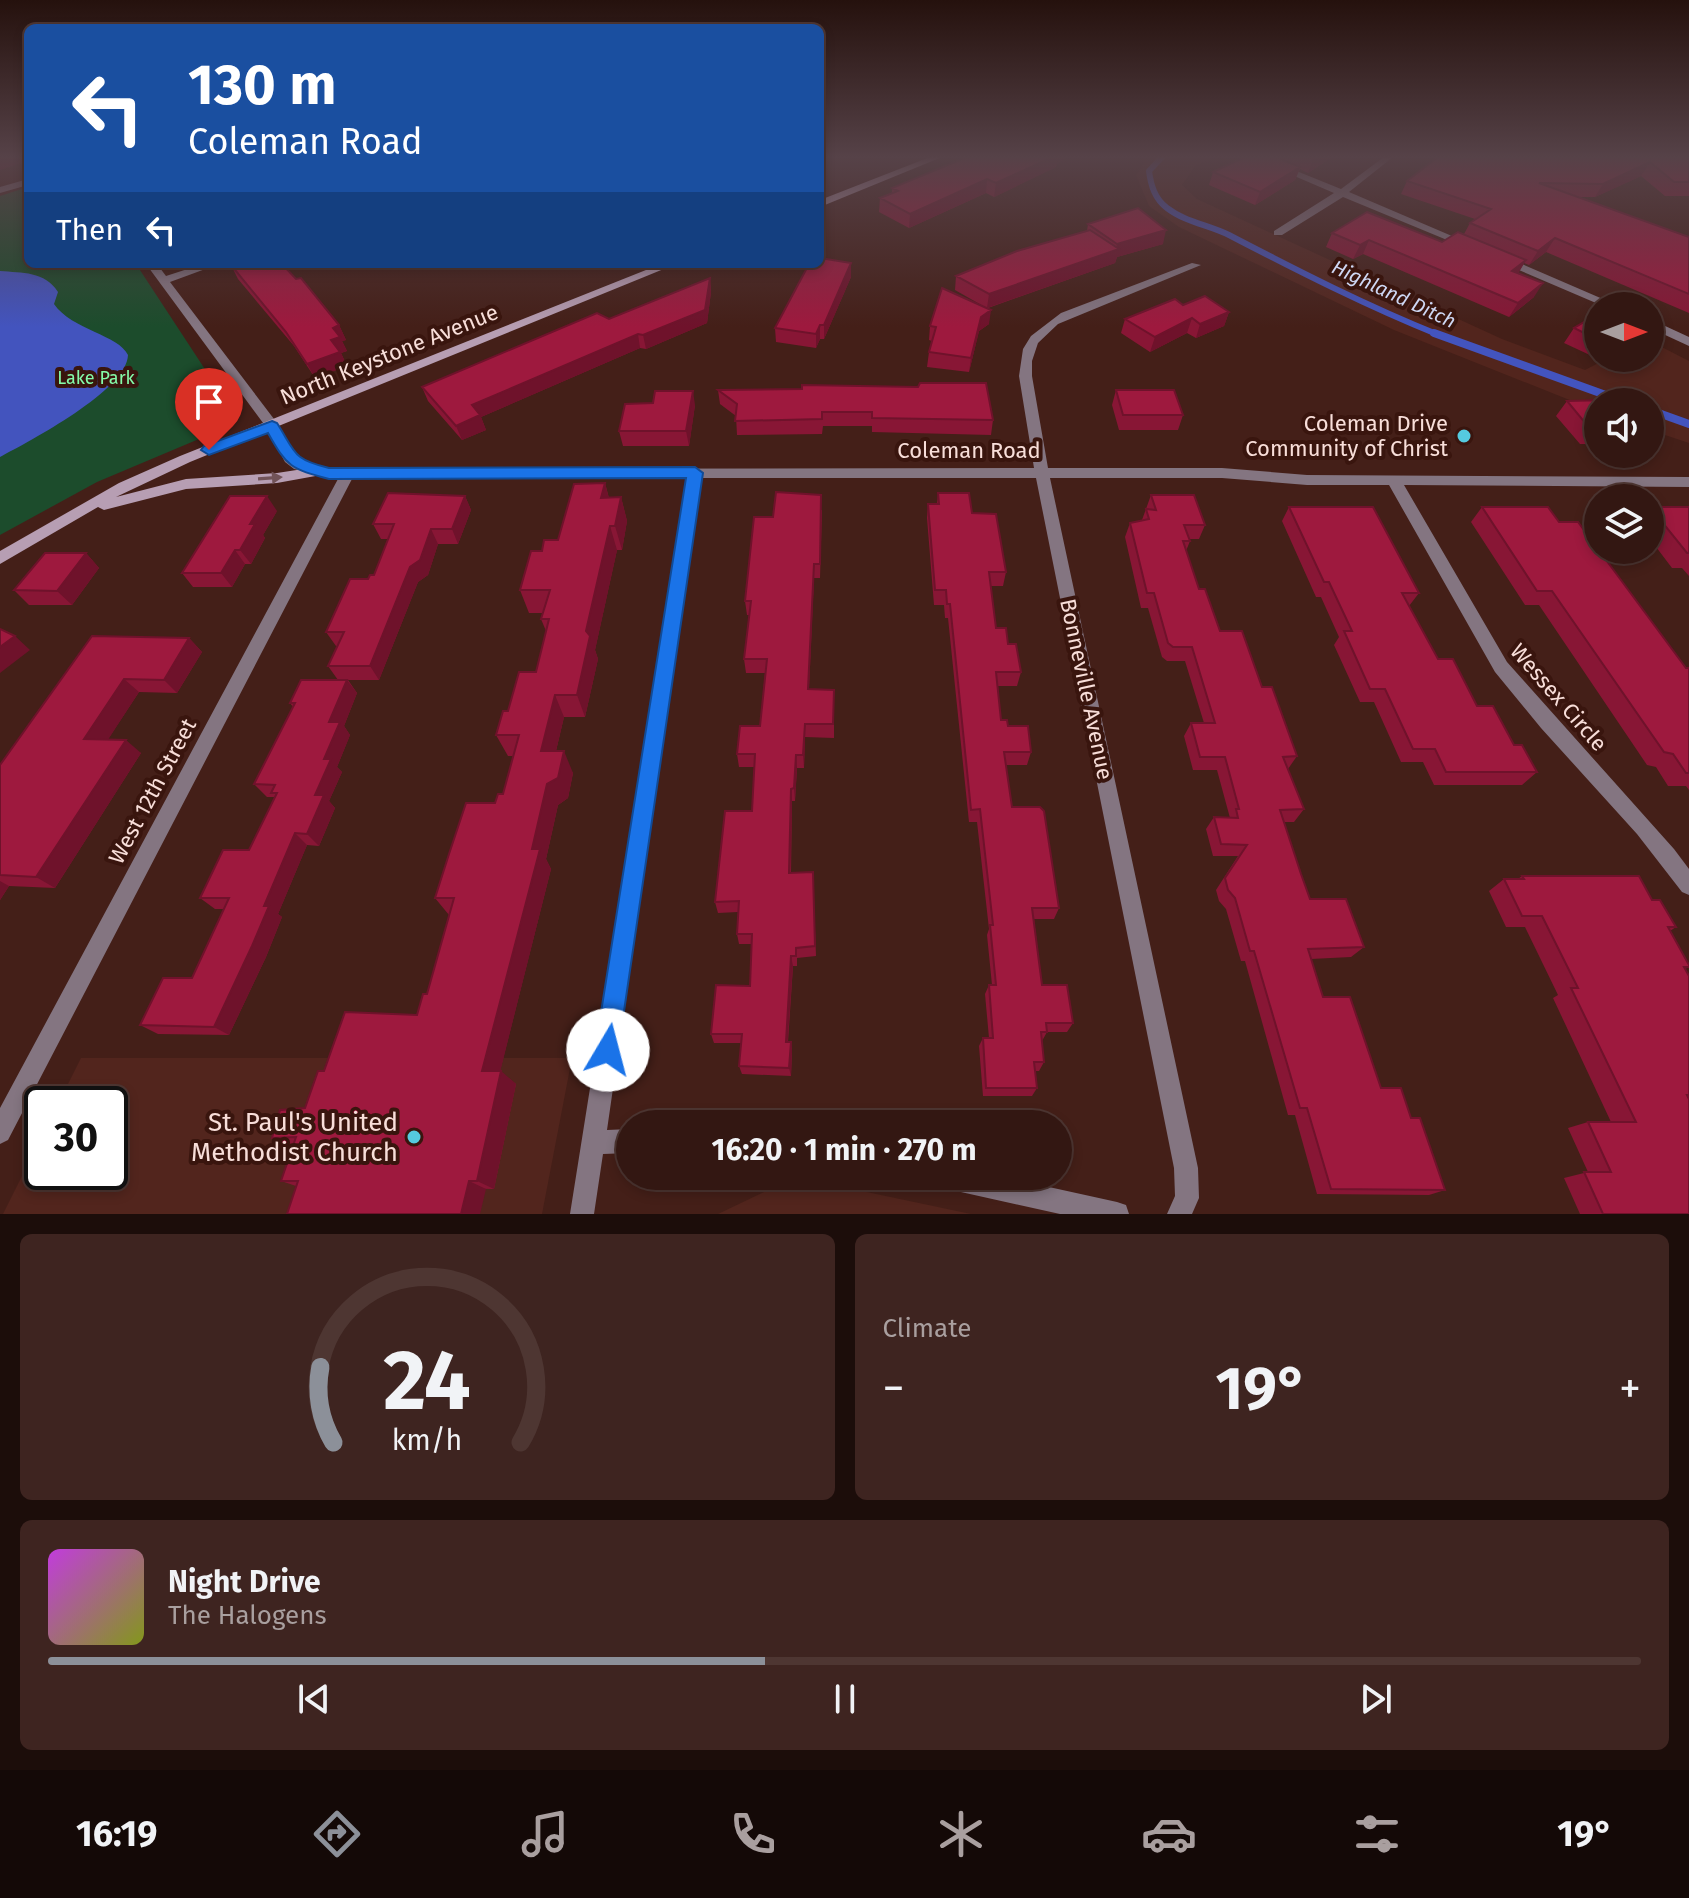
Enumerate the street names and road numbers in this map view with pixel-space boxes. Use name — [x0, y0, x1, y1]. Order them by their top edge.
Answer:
street label: North Keystone Avenue — [276, 298, 502, 411]
street label: Coleman Road — [897, 437, 1041, 464]
street label: Bonneville Avenue — [1054, 596, 1119, 782]
street label: Wessex Circle — [1505, 638, 1613, 757]
street label: West 12th Street — [103, 714, 202, 869]

